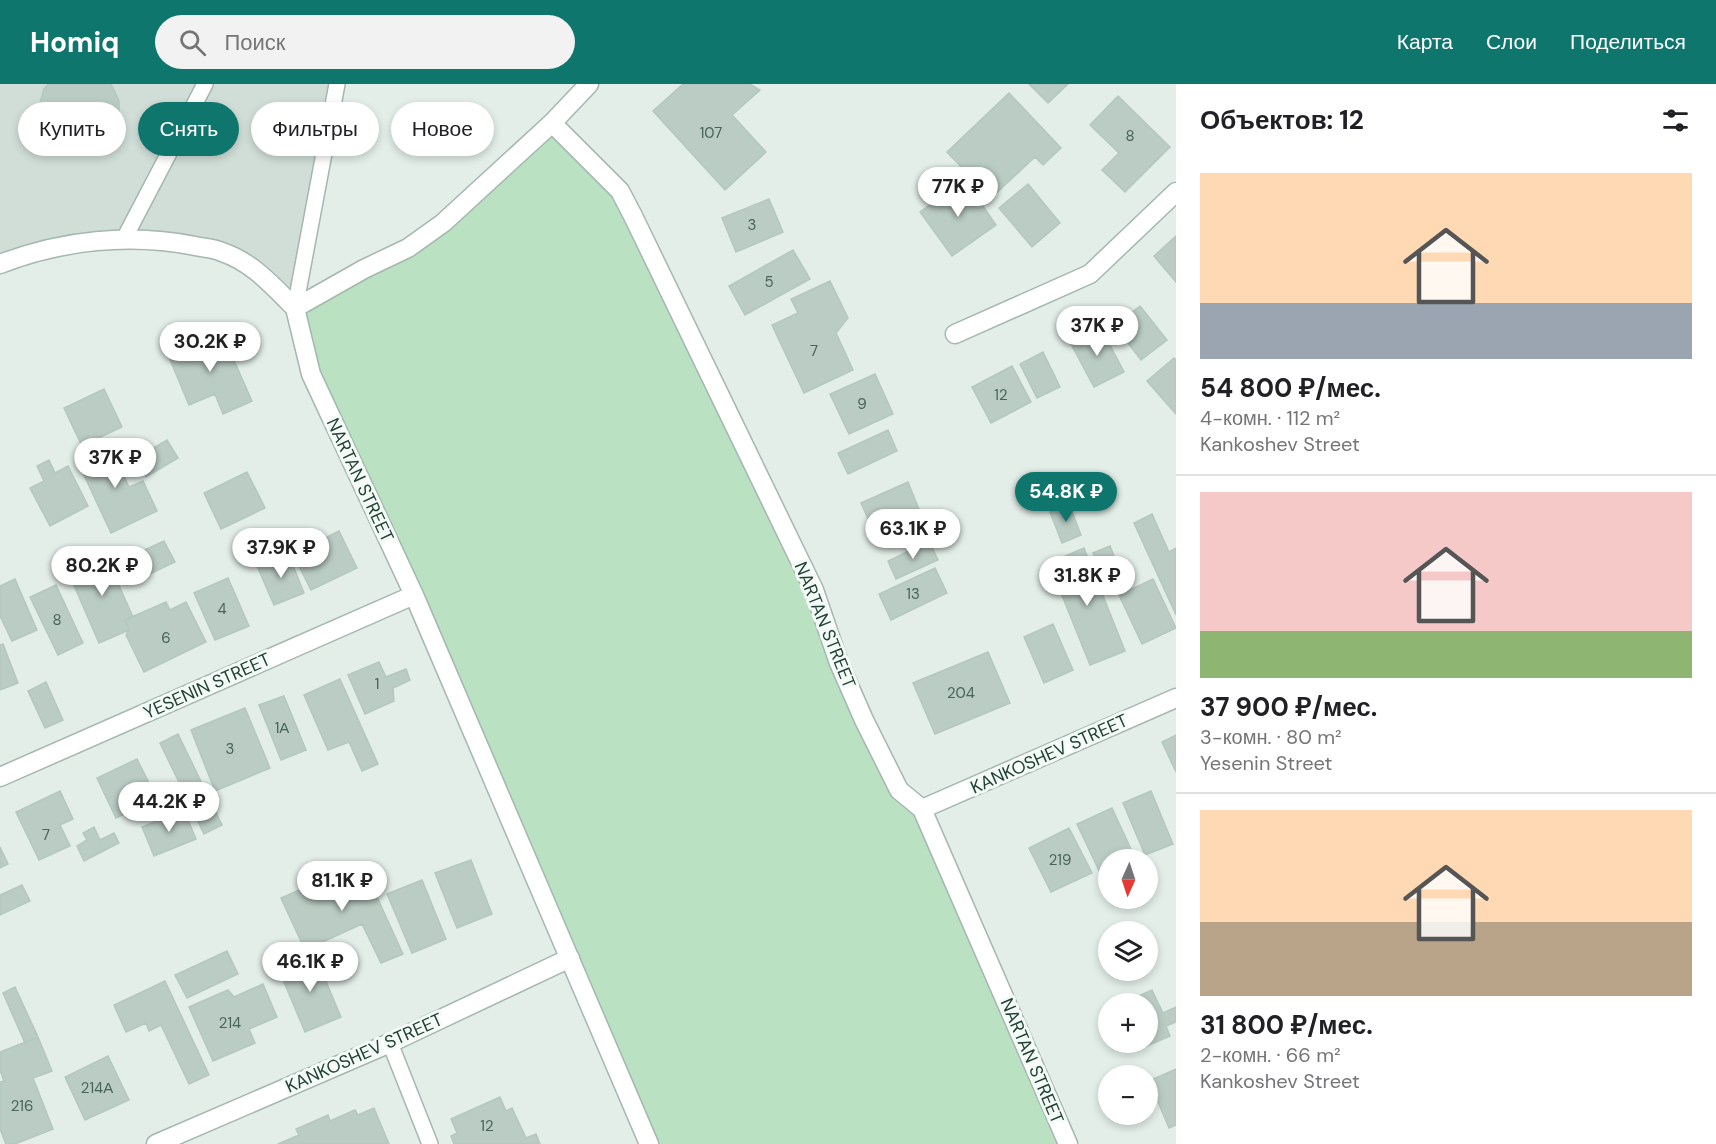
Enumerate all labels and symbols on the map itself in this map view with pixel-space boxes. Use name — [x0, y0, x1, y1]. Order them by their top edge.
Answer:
house number: 107 — [700, 123, 722, 143]
house number: 8 — [1125, 126, 1135, 146]
pin: 77K ₽ — [916, 167, 1000, 218]
house number: 3 — [748, 215, 756, 235]
house number: 5 — [764, 272, 774, 292]
pin: 37K ₽ — [1055, 306, 1139, 357]
pin: 30.2K ₽ — [155, 322, 265, 373]
house number: 7 — [810, 341, 818, 361]
house number: 12 — [994, 385, 1008, 405]
house number: 9 — [857, 394, 867, 414]
street label: NARTAN STREET — [321, 414, 399, 546]
pin: 37K ₽ — [73, 438, 157, 489]
pin: 54.8K ₽ — [1011, 472, 1121, 523]
pin: 63.1K ₽ — [858, 509, 968, 560]
pin: 37.9K ₽ — [226, 528, 336, 579]
pin: 80.2K ₽ — [47, 546, 157, 597]
pin: 31.8K ₽ — [1032, 556, 1142, 607]
street label: NARTAN STREET — [789, 558, 861, 692]
house number: 13 — [906, 584, 920, 604]
house number: 4 — [217, 599, 227, 619]
house number: 8 — [52, 610, 62, 630]
house number: 6 — [161, 628, 171, 648]
street label: YESENIN STREET — [140, 647, 274, 725]
house number: 1 — [375, 674, 379, 694]
house number: 204 — [947, 683, 975, 703]
street label: KANKOSHEV STREET — [967, 709, 1131, 799]
house number: 1А — [275, 718, 289, 738]
house number: 3 — [226, 739, 234, 759]
pin: 44.2K ₽ — [114, 782, 224, 833]
house number: 7 — [42, 825, 50, 845]
north arrow — [1098, 849, 1158, 909]
house number: 219 — [1049, 850, 1071, 870]
pin: 81.1K ₽ — [287, 861, 397, 912]
pin: 46.1K ₽ — [255, 942, 365, 993]
street label: NARTAN STREET — [995, 994, 1069, 1128]
street label: KANKOSHEV STREET — [282, 1008, 446, 1098]
house number: 214 — [219, 1013, 241, 1033]
house number: 214А — [81, 1078, 113, 1098]
house number: 216 — [11, 1096, 33, 1116]
house number: 12 — [480, 1116, 494, 1136]

